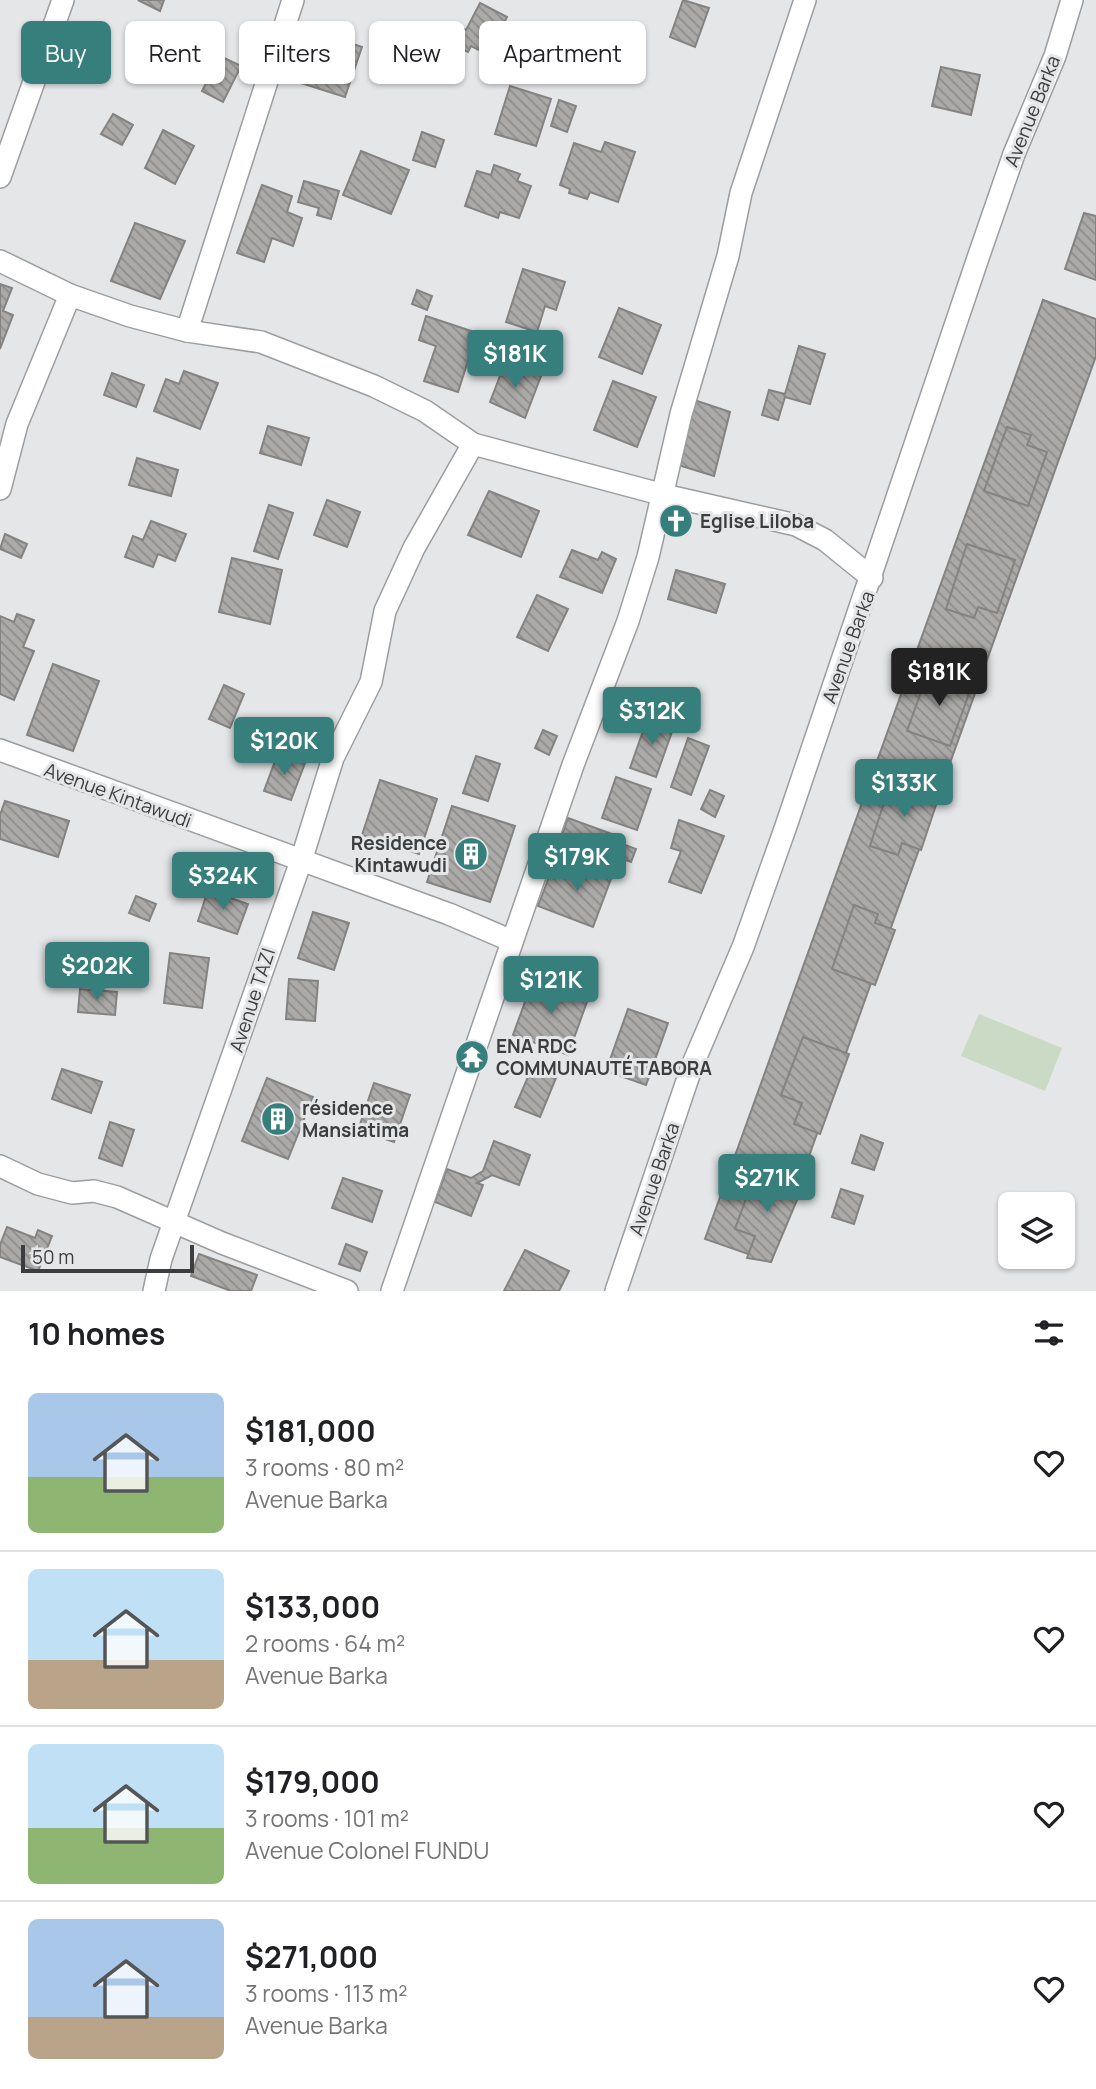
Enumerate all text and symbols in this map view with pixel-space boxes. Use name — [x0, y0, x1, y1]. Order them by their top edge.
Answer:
chip: Buy — [21, 21, 111, 84]
chip: Rent — [125, 21, 225, 84]
chip: Filters — [239, 21, 355, 84]
chip: New — [369, 21, 465, 84]
chip: Apartment — [479, 21, 646, 84]
street label: Avenue Barka — [998, 51, 1066, 171]
pin: $181K — [466, 330, 564, 390]
text: $181K — [483, 337, 547, 369]
church icon: Eglise Liloba — [657, 502, 695, 540]
place label: Eglise Liloba — [700, 508, 814, 534]
street label: Avenue Barka — [816, 587, 880, 707]
pin: $181K — [890, 648, 988, 708]
text: $181K — [907, 655, 971, 687]
pin: $312K — [603, 688, 701, 747]
text: $312K — [619, 694, 685, 726]
pin: $120K — [235, 718, 333, 777]
text: $120K — [250, 724, 318, 756]
street label: Avenue Kintawudi — [41, 756, 195, 834]
pin: $133K — [855, 760, 953, 819]
text: $133K — [871, 766, 937, 798]
place label: Residence Kintawudi — [351, 830, 447, 878]
pin: $179K — [528, 834, 626, 893]
building icon: Residence Kintawudi — [452, 835, 490, 873]
text: $179K — [544, 840, 610, 872]
pin: $324K — [174, 852, 272, 912]
text: $324K — [188, 859, 258, 891]
pin: $202K — [48, 942, 146, 1002]
street label: Avenue TAZI — [223, 945, 281, 1055]
text: $202K — [61, 949, 133, 981]
pin: $121K — [502, 956, 600, 1016]
text: $121K — [519, 963, 583, 995]
place label: ENA RDC COMMUNAUTÉ TABORA — [496, 1033, 712, 1081]
temple icon: ENA RDC COMMUNAUTÉ TABORA — [453, 1038, 491, 1076]
place label: résidence Mansiatima — [302, 1095, 409, 1143]
building icon: résidence Mansiatima — [259, 1100, 297, 1138]
street label: Avenue Barka — [623, 1119, 685, 1239]
pin: $271K — [718, 1154, 816, 1214]
text: $271K — [734, 1161, 800, 1193]
map controls — [998, 1192, 1075, 1269]
button: layers — [998, 1192, 1075, 1269]
scale bar — [21, 1242, 194, 1274]
text: 50 m — [32, 1244, 74, 1270]
text: 10 homes — [28, 1313, 165, 1354]
icon: filters — [1030, 1314, 1068, 1352]
text: $181,000 — [245, 1410, 376, 1451]
icon: home — [84, 1421, 168, 1505]
icon: heart — [1030, 1444, 1068, 1482]
text: 3 rooms · 80 m² — [245, 1451, 404, 1483]
text: Avenue Barka — [245, 1483, 388, 1515]
text: $133,000 — [245, 1586, 380, 1627]
icon: home — [84, 1597, 168, 1681]
icon: heart — [1030, 1620, 1068, 1658]
text: 2 rooms · 64 m² — [245, 1627, 405, 1659]
text: Avenue Barka — [245, 1659, 388, 1691]
text: $179,000 — [245, 1761, 380, 1802]
icon: home — [84, 1772, 168, 1856]
icon: heart — [1030, 1795, 1068, 1833]
text: 3 rooms · 101 m² — [245, 1802, 409, 1834]
text: Avenue Colonel FUNDU — [245, 1834, 489, 1866]
text: $271,000 — [245, 1936, 378, 1977]
icon: home — [84, 1947, 168, 2031]
icon: heart — [1030, 1970, 1068, 2008]
text: 3 rooms · 113 m² — [245, 1977, 408, 2009]
text: Avenue Barka — [245, 2009, 388, 2041]

